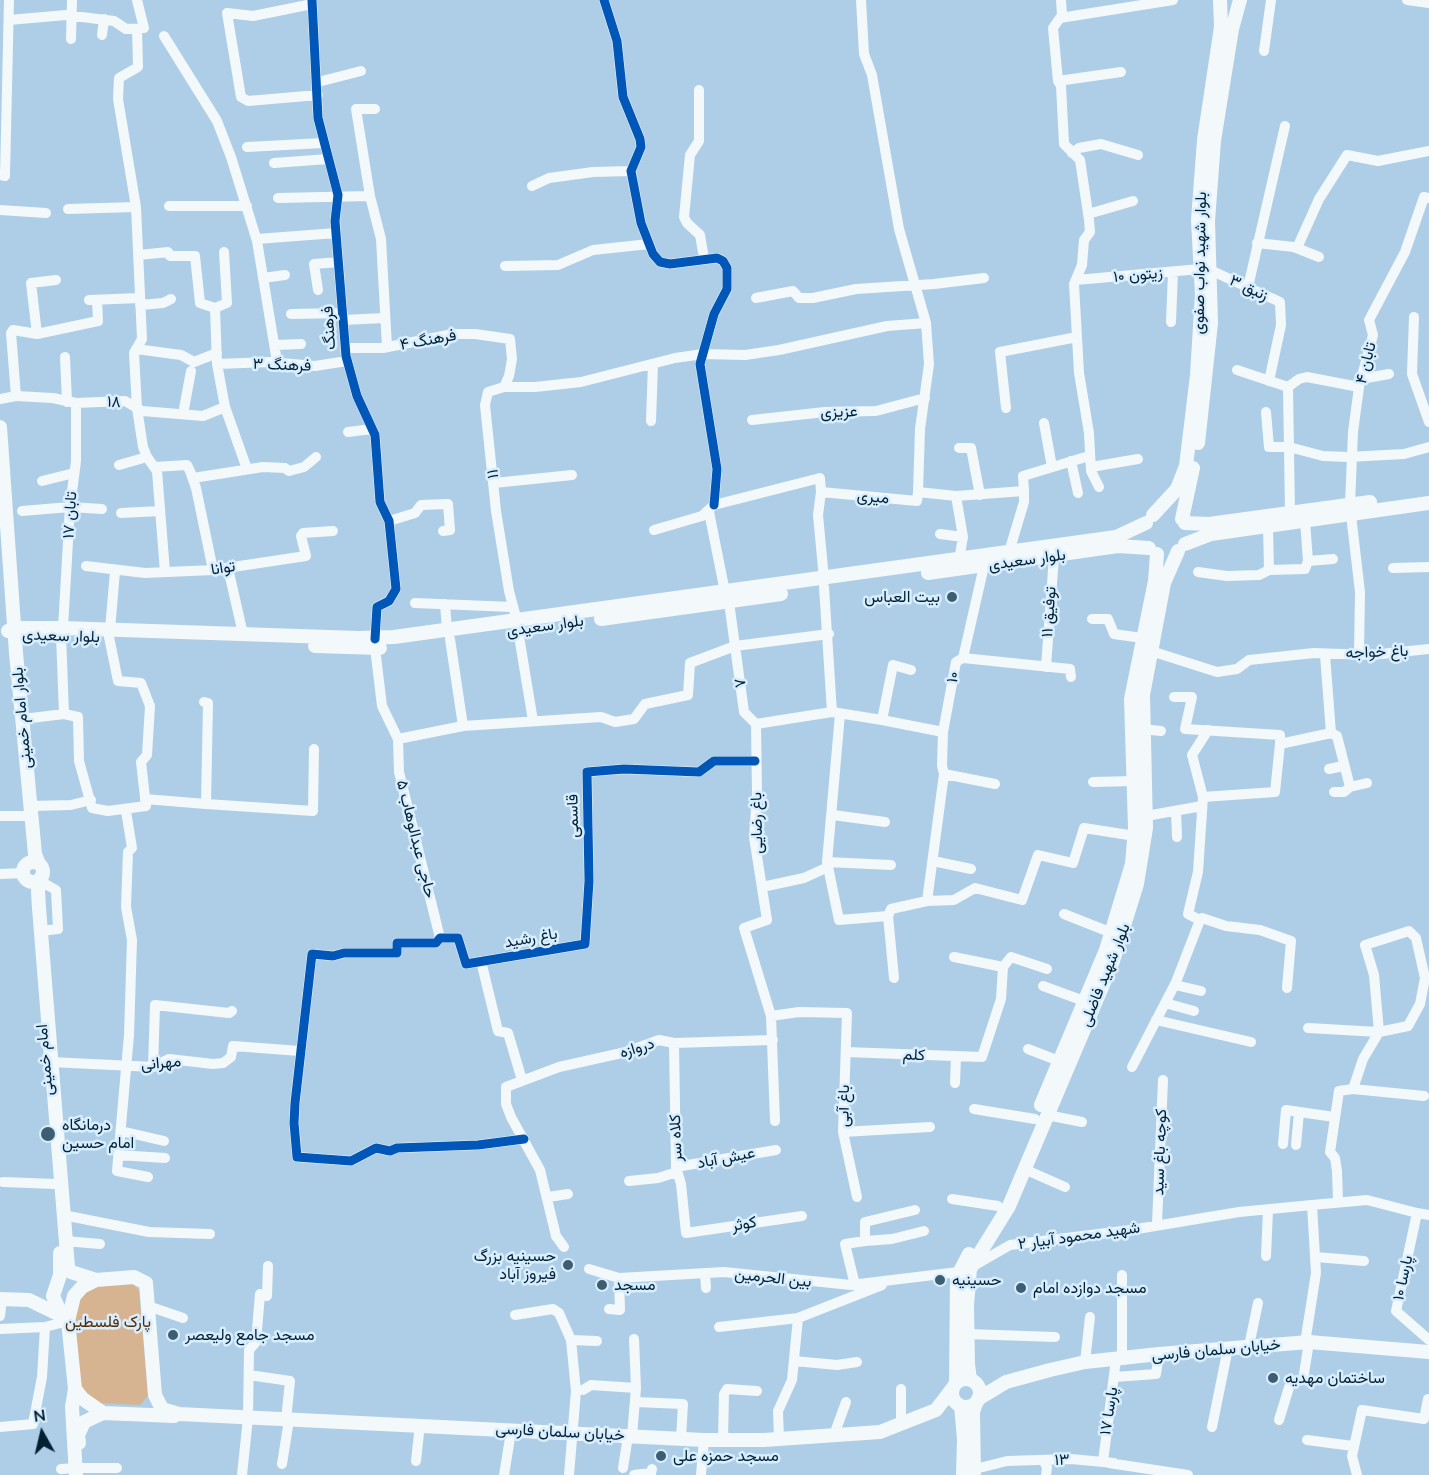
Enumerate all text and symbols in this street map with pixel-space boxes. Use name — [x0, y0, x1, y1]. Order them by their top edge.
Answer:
street label: بلوار شهید نواب صفوی — [1189, 192, 1211, 334]
street label: زیتون ۱۰ — [1112, 263, 1164, 287]
street label: زنبق ۳ — [1227, 271, 1271, 305]
street label: فرهنگ — [318, 305, 340, 351]
street label: فرهنگ ۴ — [398, 326, 458, 354]
street label: تابان ۴ — [1352, 340, 1380, 386]
street label: فرهنگ ۳ — [252, 354, 312, 376]
street label: ۱۸ — [106, 392, 122, 412]
street label: عزیزی — [820, 402, 858, 422]
street label: ۱۱ — [483, 469, 503, 479]
street label: میری — [856, 486, 890, 508]
street label: تابان ۱۷ — [59, 491, 81, 539]
street label: بلوار سعیدی — [987, 545, 1067, 575]
street label: توانا — [209, 557, 237, 579]
street label: توفیق ۱۱ — [1038, 586, 1060, 638]
place label: بیت العباس — [864, 587, 940, 607]
marker: بیت العباس — [945, 590, 959, 604]
street label: بلوار سعیدی — [505, 611, 585, 641]
street label: بلوار سعیدی — [22, 625, 100, 647]
street label: باغ خواجه — [1345, 641, 1409, 663]
street label: بلوار امام خمینی — [8, 666, 36, 770]
street label: ۱۰ — [943, 670, 963, 684]
street label: ۸ — [730, 677, 750, 689]
street label: حاجی عبدالوهاب ۵ — [392, 778, 440, 900]
street label: باغ رضایی — [747, 792, 767, 854]
street label: قاسمی — [563, 794, 583, 838]
street label: بلوار شهید فاضلی — [1076, 921, 1134, 1029]
street label: باغ رشید — [503, 924, 559, 952]
street label: امام خمینی — [32, 1024, 58, 1096]
street label: دروازه — [617, 1034, 657, 1062]
street label: کلم — [902, 1045, 926, 1065]
street label: مهرانی — [140, 1052, 182, 1074]
street label: باغ آبی — [834, 1085, 854, 1127]
street label: کوچه باغ سید — [1149, 1108, 1171, 1196]
street label: کلاه سر — [666, 1114, 686, 1162]
place label: درمانگاه امام حسین — [62, 1115, 134, 1153]
marker: درمانگاه امام حسین — [39, 1125, 57, 1143]
street label: عیش آباد — [696, 1143, 756, 1173]
street label: کوثر — [730, 1212, 758, 1236]
street label: شهید محمود آبیار ۲ — [1017, 1218, 1141, 1254]
place label: حسینیه بزرگ فیروز آباد — [474, 1246, 556, 1284]
street label: پارسا ۱۰ — [1389, 1254, 1417, 1302]
marker: حسینیه بزرگ فیروز آباد — [561, 1258, 575, 1272]
street label: بین الحرمین — [734, 1264, 812, 1292]
place label: حسینیه — [952, 1270, 1002, 1290]
marker: حسینیه — [933, 1273, 947, 1287]
place label: مسجد — [614, 1275, 655, 1295]
marker: مسجد — [595, 1278, 609, 1292]
place label: مسجد دوازده امام — [1033, 1278, 1147, 1298]
marker: مسجد دوازده امام — [1014, 1281, 1028, 1295]
park label: پارک فلسطین — [65, 1312, 151, 1332]
place label: مسجد جامع ولیعصر — [185, 1325, 314, 1345]
marker: مسجد جامع ولیعصر — [166, 1328, 180, 1342]
street label: خیابان سلمان فارسی — [1151, 1335, 1281, 1365]
place label: ساختمان مهدیه — [1285, 1368, 1385, 1388]
marker: ساختمان مهدیه — [1266, 1371, 1280, 1385]
street label: پارسا ۱۷ — [1096, 1386, 1122, 1436]
north arrow — [12, 1403, 72, 1463]
text: N — [32, 1404, 47, 1426]
street label: خیابان سلمان فارسی — [495, 1419, 625, 1445]
place label: مسجد حمزه علی — [673, 1446, 779, 1466]
marker: مسجد حمزه علی — [654, 1449, 668, 1463]
street label: ۱۳ — [1054, 1450, 1070, 1470]

